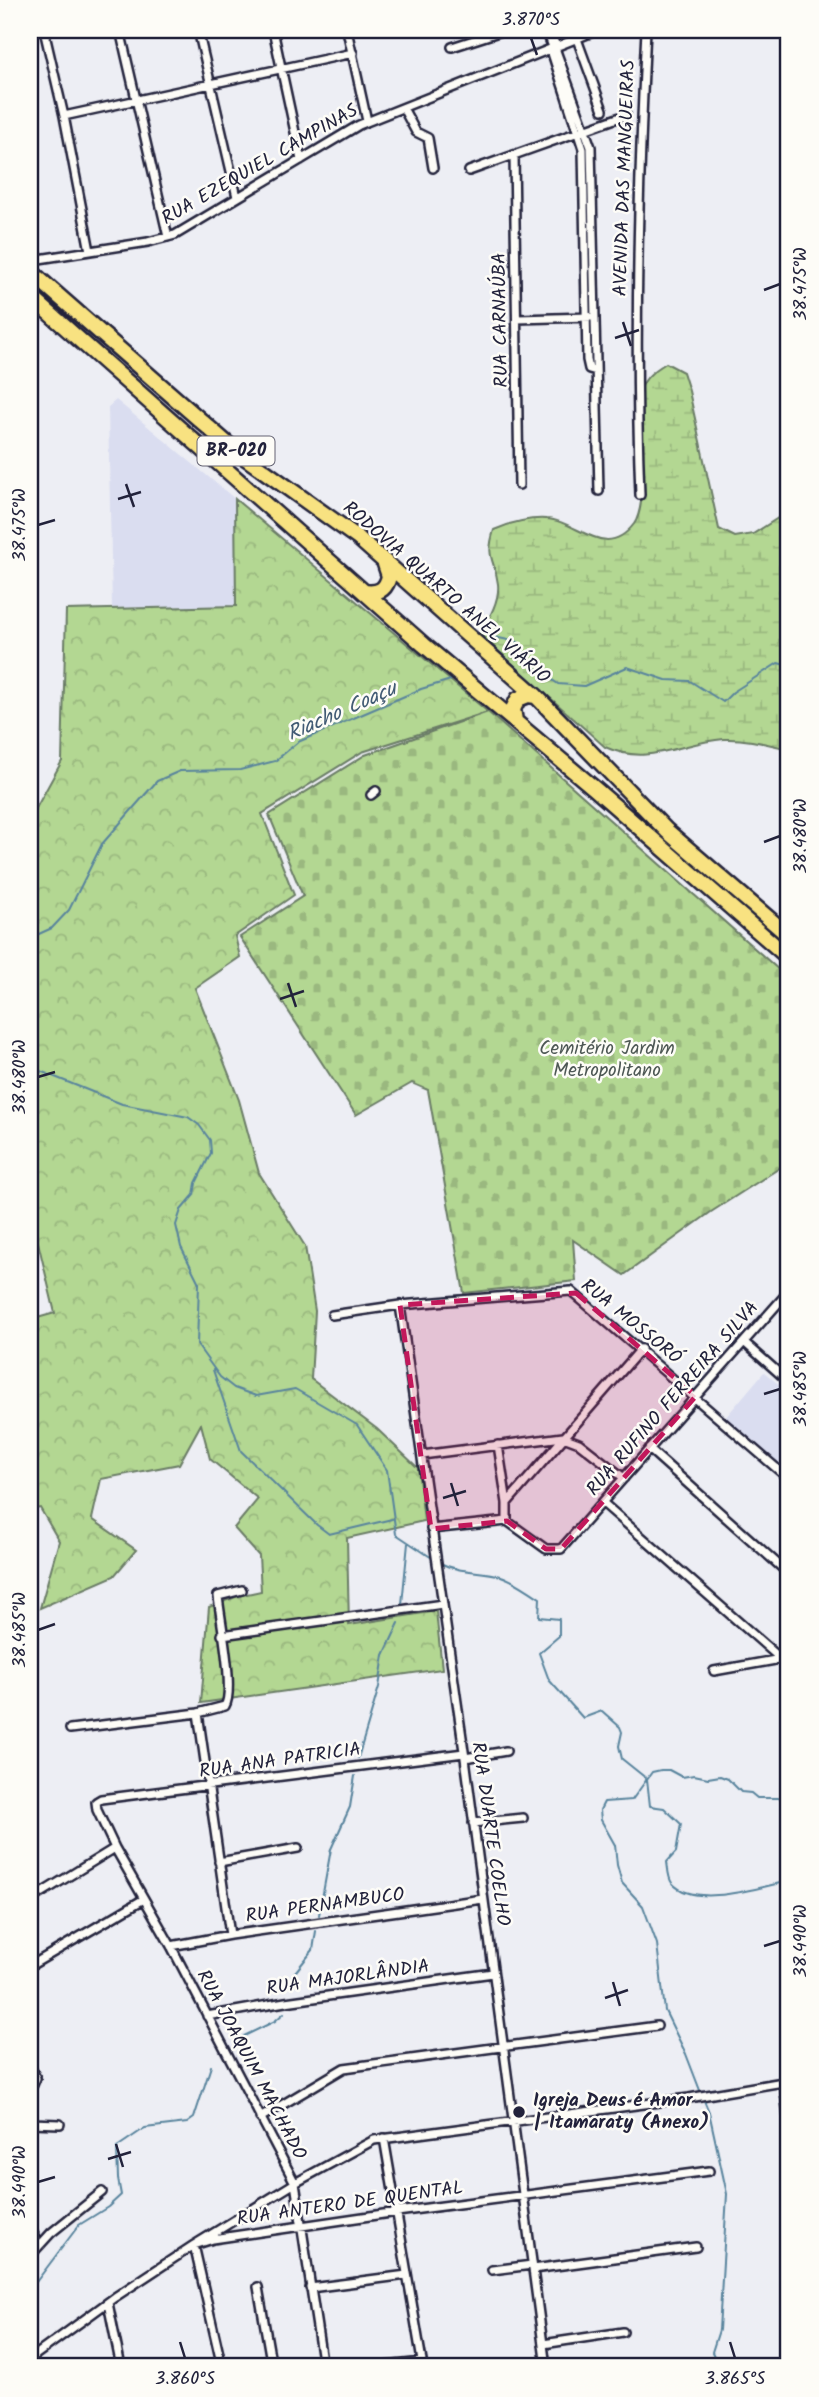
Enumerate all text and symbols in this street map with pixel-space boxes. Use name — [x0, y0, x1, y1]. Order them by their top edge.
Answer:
text: 3.870°S — [502, 6, 561, 35]
street label: AVENIDA DAS MANGUEIRAS — [606, 59, 644, 297]
street label: RUA EZEQUIEL CAMPINAS — [156, 96, 364, 234]
text: 38.475°W — [787, 247, 816, 321]
street label: RUA CARNAÚBA — [485, 252, 517, 388]
road number: BR-020 — [198, 436, 274, 466]
text: 38.475°W — [6, 488, 35, 562]
street label: RODOVIA QUARTO ANEL VIÁRIO — [335, 494, 557, 692]
water label: Riacho Coaçu — [282, 672, 405, 751]
text: 38.480°W — [787, 798, 816, 874]
park label: Cemitério Jardim Metropolitano — [539, 1034, 675, 1086]
text: 38.480°W — [6, 1039, 35, 1115]
street label: RUA MOSSORÓ — [574, 1272, 689, 1373]
street label: RUA RUFINO FERREIRA SILVA — [579, 1295, 767, 1503]
text: 38.485°W — [787, 1351, 816, 1427]
text: 38.485°W — [6, 1592, 35, 1668]
street label: RUA ANA PATRICIA — [197, 1735, 363, 1787]
street label: RUA DUARTE COELHO — [462, 1740, 518, 1928]
street label: RUA PERNAMBUCO — [244, 1880, 407, 1932]
text: 38.490°W — [787, 1904, 816, 1978]
street label: RUA MAJORLÂNDIA — [265, 1952, 431, 2004]
street label: RUA JOAQUIM MACHADO — [188, 1964, 314, 2166]
place label: Igreja Deus é Amor | Itamaraty (Anexo) — [533, 2086, 709, 2138]
marker: Igreja Deus é Amor | Itamaraty (Anexo) — [511, 2104, 527, 2120]
text: 38.490°W — [6, 2145, 35, 2219]
street label: RUA ANTERO DE QUENTAL — [235, 2173, 465, 2235]
text: 3.860°S — [155, 2365, 215, 2394]
text: 3.865°S — [705, 2365, 766, 2394]

